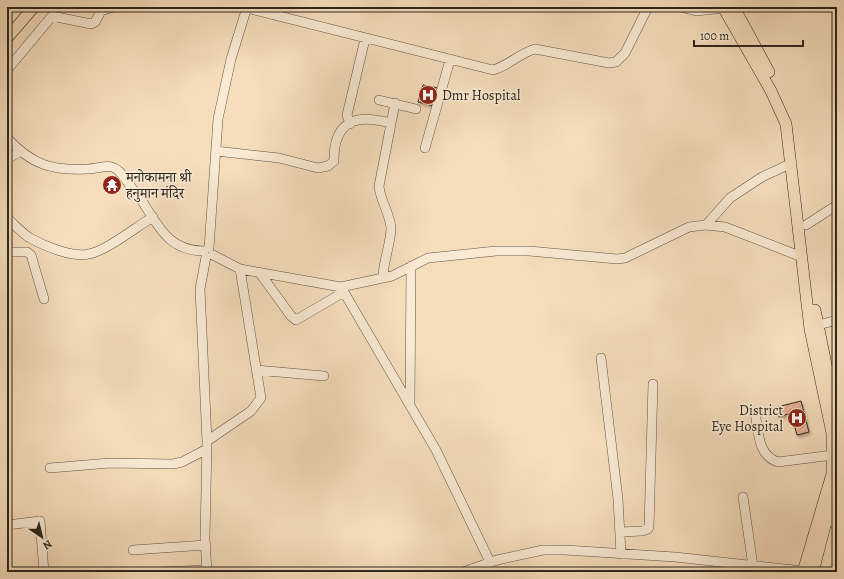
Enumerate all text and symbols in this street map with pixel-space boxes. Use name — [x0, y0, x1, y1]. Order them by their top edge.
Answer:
scale bar — [694, 22, 803, 48]
text: 100 m — [700, 28, 729, 44]
hospital icon: Dmr Hospital — [417, 84, 439, 106]
place label: Dmr Hospital — [442, 86, 521, 105]
place label: मनोकामना श्री हनुमान मंदिर — [125, 168, 192, 203]
temple icon: मनोकामना श्री हनुमान मंदिर — [101, 174, 123, 196]
place label: District Eye Hospital — [711, 401, 784, 436]
hospital icon: District Eye Hospital — [786, 407, 808, 429]
north arrow — [22, 517, 62, 557]
text: N — [40, 536, 55, 553]

